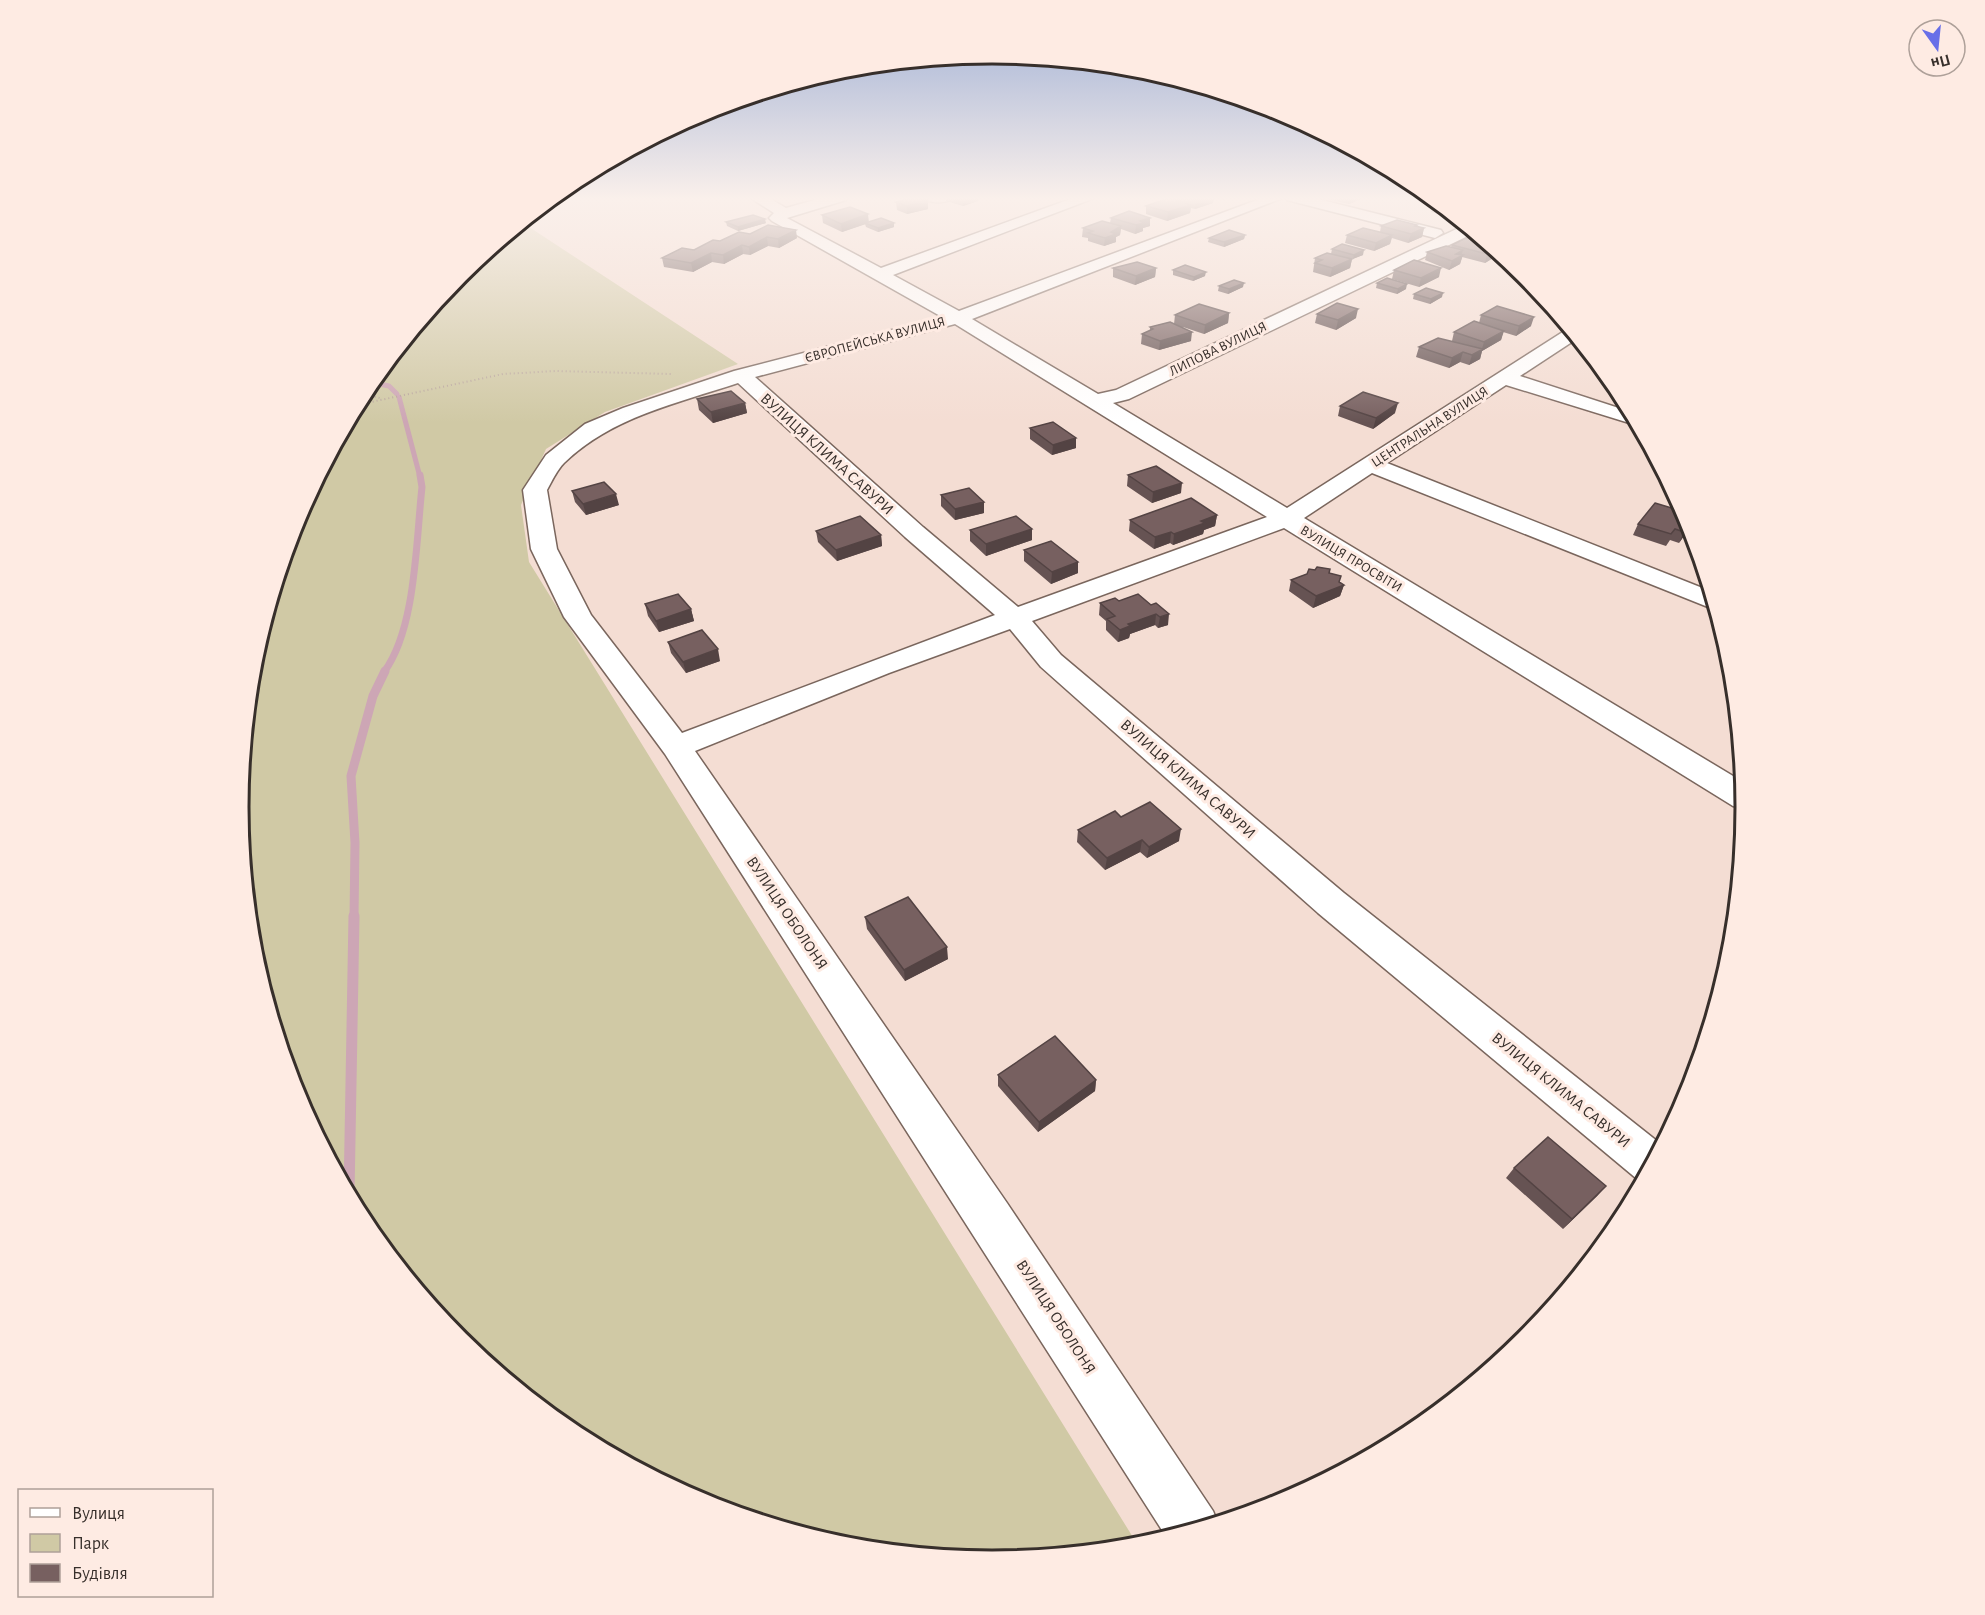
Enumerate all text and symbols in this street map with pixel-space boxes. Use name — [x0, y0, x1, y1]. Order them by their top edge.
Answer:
north arrow — [1907, 18, 1967, 78]
text: Пн — [1929, 51, 1952, 72]
street label: ЄВРОПЕЙСЬКА ВУЛИЦЯ — [803, 314, 947, 365]
street label: ЛИПОВА ВУЛИЦЯ — [1167, 319, 1269, 379]
street label: ЦЕНТРАЛЬНА ВУЛИЦЯ — [1369, 384, 1491, 470]
street label: ВУЛИЦЯ КЛИМА САВУРИ — [757, 390, 897, 518]
street label: ВУЛИЦЯ ПРОСВІТИ — [1298, 523, 1404, 595]
street label: ВУЛИЦЯ КЛИМА САВУРИ — [1117, 716, 1259, 842]
street label: ВУЛИЦЯ ОБОЛОНЯ — [743, 854, 831, 972]
street label: ВУЛИЦЯ КЛИМА САВУРИ — [1489, 1029, 1633, 1151]
street label: ВУЛИЦЯ ОБОЛОНЯ — [1013, 1257, 1099, 1377]
legend — [18, 1489, 213, 1597]
text: Вулиця — [72, 1505, 125, 1523]
text: Парк — [72, 1535, 110, 1553]
text: Будівля — [72, 1565, 128, 1583]

